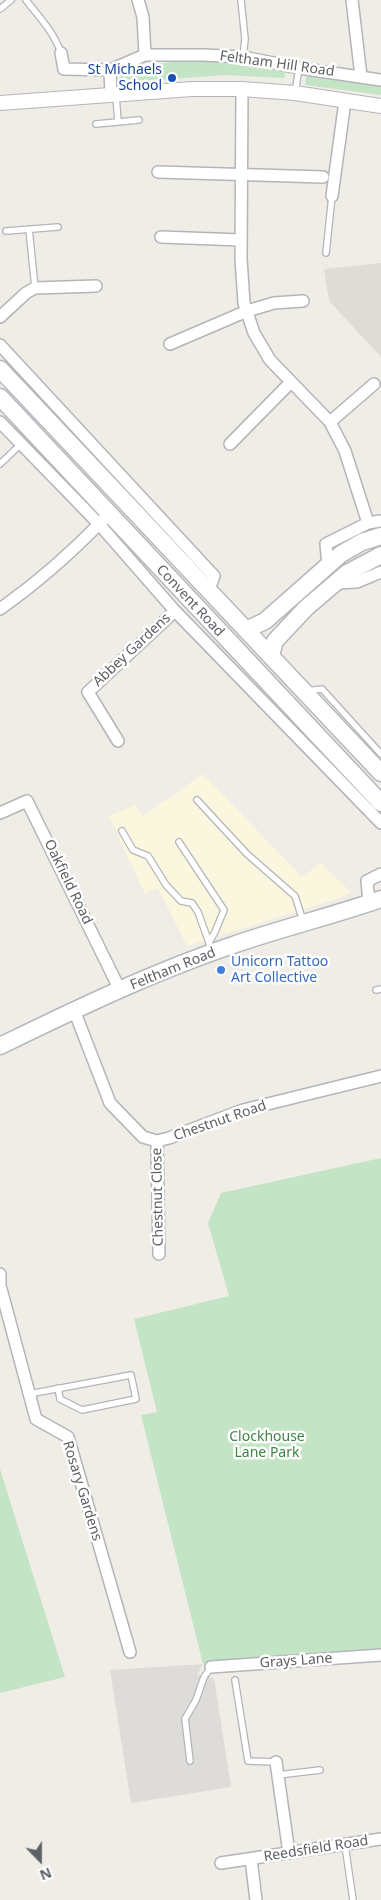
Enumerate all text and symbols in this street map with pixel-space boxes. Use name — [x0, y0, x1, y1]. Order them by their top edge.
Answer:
street label: Feltham Hill Road — [219, 48, 335, 80]
place label: St Michaels School — [88, 62, 162, 94]
marker: St Michaels School — [166, 72, 178, 84]
street label: Convent Road — [152, 562, 228, 640]
street label: Abbey Gardens — [90, 610, 174, 690]
street label: Oakfield Road — [40, 837, 96, 927]
street label: Feltham Road — [128, 944, 218, 994]
place label: Unicorn Tattoo Art Collective — [231, 954, 328, 986]
marker: Unicorn Tattoo Art Collective — [215, 964, 227, 976]
street label: Chestnut Road — [172, 1097, 268, 1145]
street label: Chestnut Close — [149, 1148, 167, 1246]
park label: Clockhouse Lane Park — [229, 1429, 305, 1461]
street label: Rosary Gardens — [59, 1439, 105, 1543]
street label: Grays Lane — [259, 1650, 333, 1672]
street label: Reedsfield Road — [263, 1832, 369, 1866]
north arrow — [15, 1835, 65, 1885]
text: N — [37, 1863, 55, 1885]

